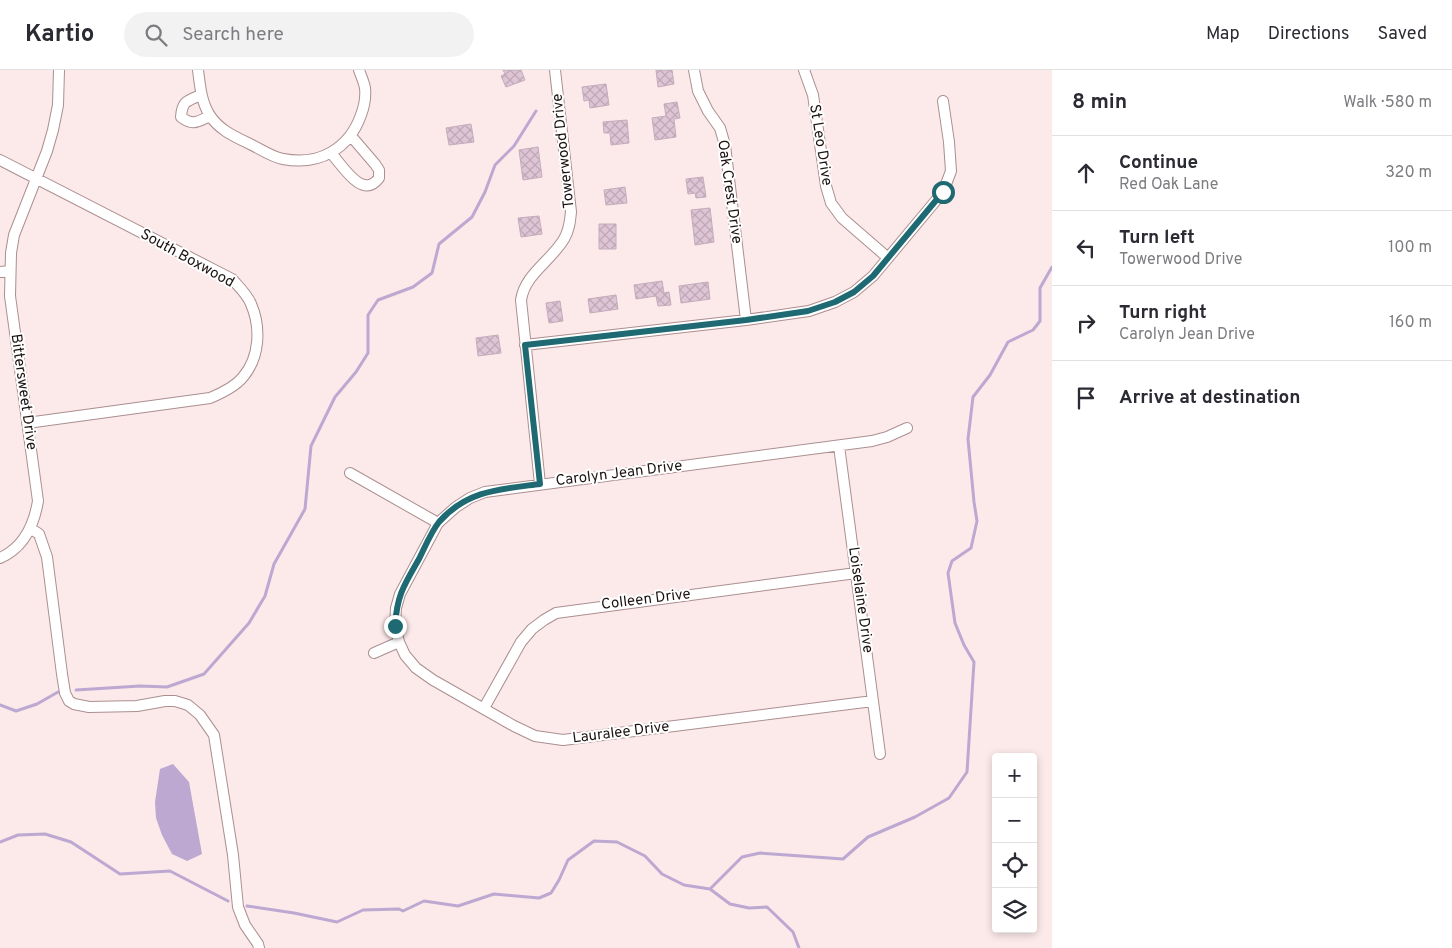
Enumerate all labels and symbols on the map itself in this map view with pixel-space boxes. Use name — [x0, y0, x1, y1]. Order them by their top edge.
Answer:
street label: Towerwood Drive — [549, 93, 579, 209]
street label: St Leo Drive — [804, 103, 836, 187]
street label: Oak Crest Drive — [712, 139, 746, 245]
route start — [932, 181, 955, 204]
street label: South Boxwood — [137, 225, 237, 293]
street label: Bittersweet Drive — [5, 333, 41, 451]
street label: Carolyn Jean Drive — [555, 457, 683, 491]
street label: Loiselaine Drive — [843, 546, 877, 654]
street label: Colleen Drive — [600, 585, 692, 615]
route end — [384, 615, 407, 638]
street label: Lauralee Drive — [571, 718, 671, 748]

